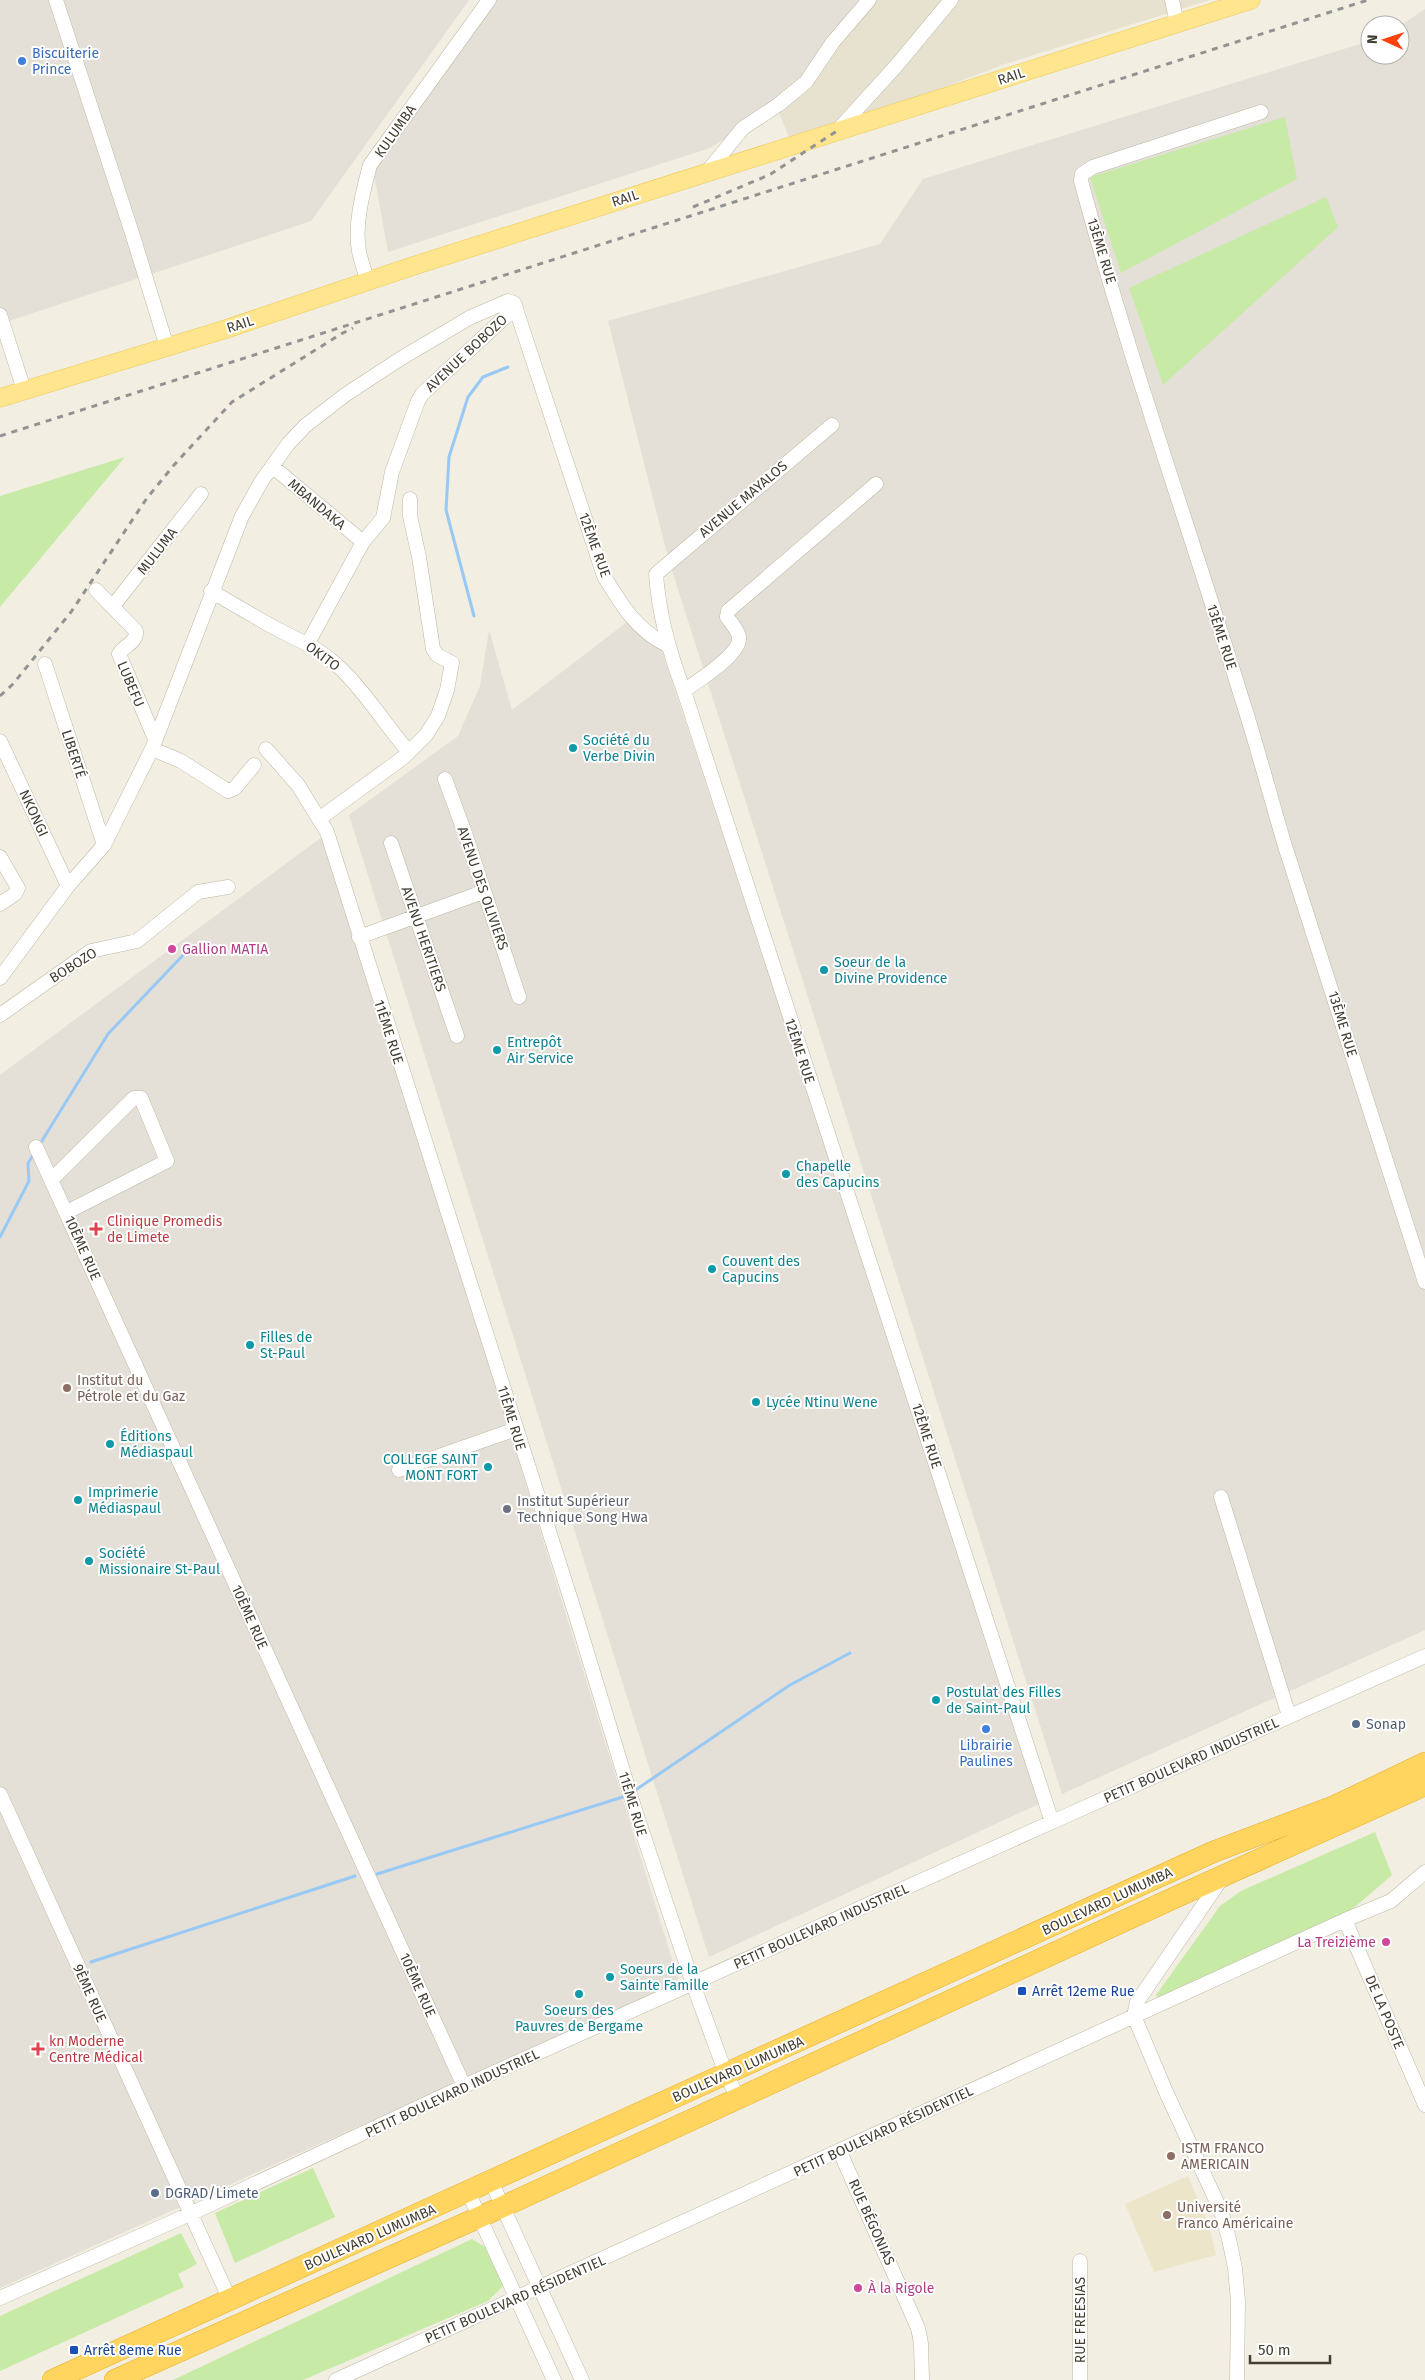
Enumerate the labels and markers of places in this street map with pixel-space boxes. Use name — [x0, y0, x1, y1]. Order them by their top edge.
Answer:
place label: Biscuiterie Prince — [32, 45, 99, 78]
marker: Biscuiterie Prince — [16, 55, 28, 67]
place label: Société du Verbe Divin — [583, 732, 655, 765]
marker: Société du Verbe Divin — [567, 742, 579, 754]
place label: Gallion MATIA — [182, 941, 268, 958]
marker: Gallion MATIA — [166, 943, 178, 955]
place label: Soeur de la Divine Providence — [834, 954, 947, 987]
marker: Soeur de la Divine Providence — [818, 964, 830, 976]
place label: Entrepôt Air Service — [507, 1034, 574, 1067]
marker: Entrepôt Air Service — [491, 1044, 503, 1056]
place label: Chapelle des Capucins — [796, 1158, 880, 1191]
marker: Chapelle des Capucins — [780, 1168, 792, 1180]
place label: Clinique Promedis de Limete — [107, 1213, 223, 1246]
marker: Clinique Promedis de Limete — [89, 1222, 103, 1236]
place label: Couvent des Capucins — [722, 1253, 800, 1286]
marker: Couvent des Capucins — [706, 1263, 718, 1275]
place label: Filles de St-Paul — [260, 1329, 312, 1362]
marker: Filles de St-Paul — [244, 1339, 256, 1351]
place label: Institut du Pétrole et du Gaz — [77, 1372, 185, 1405]
marker: Institut du Pétrole et du Gaz — [61, 1382, 73, 1394]
place label: Lycée Ntinu Wene — [766, 1394, 878, 1411]
marker: Lycée Ntinu Wene — [750, 1396, 762, 1408]
place label: Éditions Médiaspaul — [120, 1427, 193, 1461]
marker: Éditions Médiaspaul — [104, 1438, 116, 1450]
place label: COLLEGE SAINT MONT FORT — [383, 1451, 479, 1484]
marker: COLLEGE SAINT MONT FORT — [482, 1461, 494, 1473]
place label: Imprimerie Médiaspaul — [88, 1484, 161, 1517]
place label: Institut Supérieur Technique Song Hwa — [517, 1493, 648, 1526]
marker: Imprimerie Médiaspaul — [72, 1494, 84, 1506]
marker: Institut Supérieur Technique Song Hwa — [501, 1503, 513, 1515]
place label: Société Missionaire St-Paul — [99, 1545, 220, 1578]
marker: Société Missionaire St-Paul — [83, 1555, 95, 1567]
place label: Postulat des Filles de Saint-Paul — [946, 1684, 1061, 1717]
marker: Postulat des Filles de Saint-Paul — [930, 1694, 942, 1706]
place label: Sonap — [1366, 1716, 1406, 1733]
marker: Sonap — [1350, 1718, 1362, 1730]
marker: Librairie Paulines — [980, 1723, 992, 1735]
place label: Librairie Paulines — [959, 1737, 1013, 1770]
place label: La Treizième — [1297, 1934, 1376, 1951]
marker: La Treizième — [1380, 1936, 1392, 1948]
place label: Soeurs de la Sainte Famille — [620, 1961, 709, 1994]
marker: Soeurs de la Sainte Famille — [604, 1971, 616, 1983]
place label: Arrêt 12eme Rue — [1032, 1983, 1135, 2000]
marker: Arrêt 12eme Rue — [1016, 1985, 1028, 1997]
marker: Soeurs des Pauvres de Bergame — [573, 1988, 585, 2000]
place label: Soeurs des Pauvres de Bergame — [515, 2002, 643, 2035]
place label: kn Moderne Centre Médical — [49, 2033, 143, 2066]
marker: kn Moderne Centre Médical — [31, 2042, 45, 2056]
place label: ISTM FRANCO AMERICAIN — [1181, 2140, 1264, 2173]
marker: ISTM FRANCO AMERICAIN — [1165, 2150, 1177, 2162]
place label: DGRAD/Limete — [165, 2185, 259, 2202]
marker: DGRAD/Limete — [149, 2187, 161, 2199]
place label: Université Franco Américaine — [1177, 2199, 1293, 2232]
marker: Université Franco Américaine — [1161, 2209, 1173, 2221]
place label: À la Rigole — [868, 2279, 934, 2297]
marker: À la Rigole — [852, 2282, 864, 2294]
place label: Arrêt 8eme Rue — [84, 2342, 182, 2359]
marker: Arrêt 8eme Rue — [68, 2344, 80, 2356]

